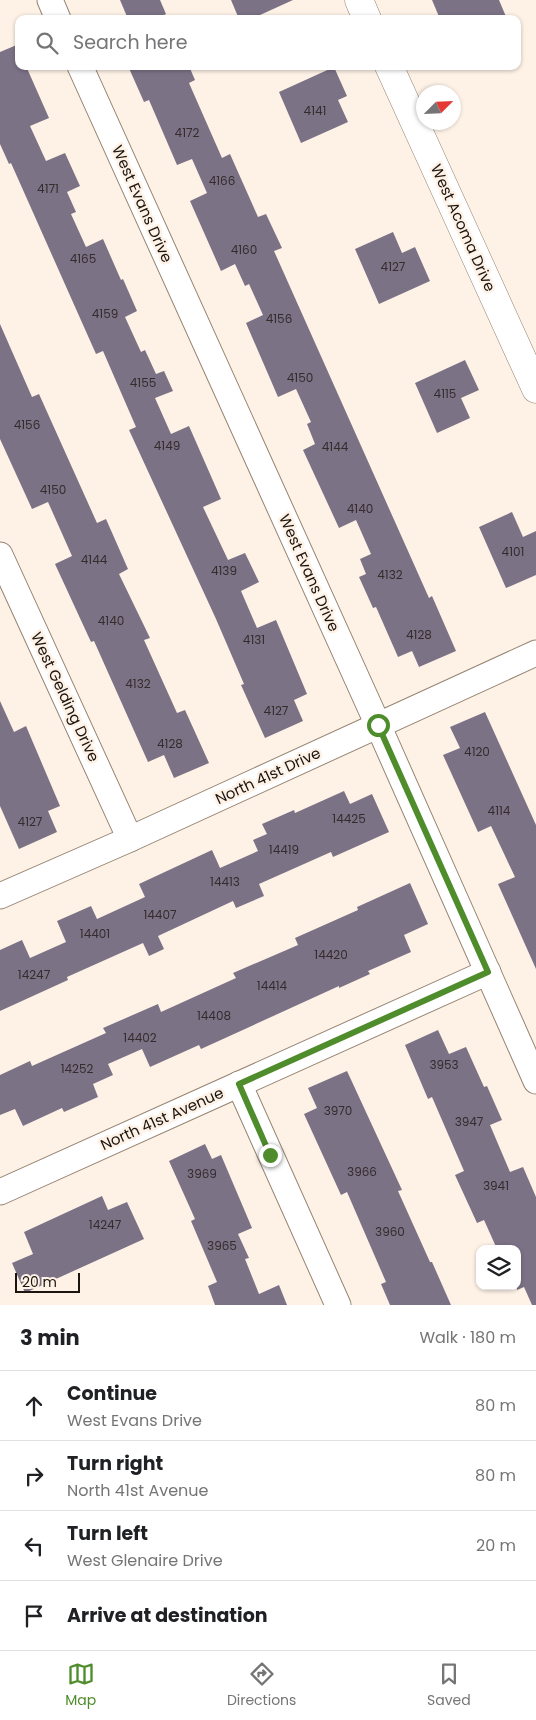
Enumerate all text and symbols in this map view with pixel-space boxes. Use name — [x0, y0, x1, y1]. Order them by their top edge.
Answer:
search box — [15, 15, 521, 70]
icon: search — [33, 29, 61, 57]
text: Search here — [73, 29, 187, 56]
north arrow — [416, 85, 461, 130]
house number: 4141 — [304, 102, 326, 119]
house number: 4172 — [175, 124, 200, 141]
street label: West Evans Drive — [107, 142, 178, 266]
street label: West Acoma Drive — [426, 161, 501, 295]
house number: 4166 — [209, 172, 235, 189]
house number: 4171 — [37, 180, 59, 197]
house number: 4160 — [231, 241, 257, 258]
house number: 4165 — [70, 250, 96, 267]
house number: 4127 — [381, 258, 406, 275]
house number: 4159 — [92, 305, 118, 322]
house number: 4156 — [266, 310, 292, 327]
house number: 4150 — [287, 369, 313, 386]
house number: 4155 — [130, 374, 156, 391]
house number: 4115 — [434, 385, 456, 402]
house number: 4156 — [14, 416, 40, 433]
house number: 4149 — [154, 437, 180, 454]
house number: 4144 — [322, 438, 349, 455]
house number: 4150 — [40, 481, 66, 498]
house number: 4140 — [347, 500, 373, 517]
street label: West Evans Drive — [274, 511, 345, 635]
house number: 4101 — [502, 543, 524, 560]
house number: 4144 — [81, 551, 108, 568]
house number: 4139 — [211, 562, 237, 579]
house number: 4132 — [377, 566, 403, 583]
house number: 4140 — [98, 612, 124, 629]
house number: 4128 — [406, 626, 432, 643]
street label: West Gelding Drive — [26, 628, 105, 765]
house number: 4131 — [243, 631, 265, 648]
house number: 4132 — [125, 675, 151, 692]
house number: 4127 — [264, 702, 289, 719]
route start — [367, 714, 390, 737]
house number: 4128 — [157, 735, 183, 752]
street label: North 41st Drive — [212, 742, 324, 809]
house number: 4120 — [464, 743, 490, 760]
house number: 4114 — [488, 802, 511, 819]
house number: 14425 — [332, 810, 366, 827]
house number: 4127 — [18, 813, 43, 830]
house number: 14419 — [269, 841, 299, 858]
house number: 14413 — [210, 873, 240, 890]
house number: 14407 — [143, 906, 177, 923]
house number: 14401 — [80, 925, 110, 942]
house number: 14420 — [314, 946, 348, 963]
house number: 14247 — [18, 966, 51, 983]
house number: 14414 — [257, 977, 288, 994]
house number: 14408 — [197, 1007, 231, 1024]
house number: 14402 — [123, 1029, 157, 1046]
house number: 3953 — [429, 1056, 459, 1073]
house number: 14252 — [61, 1060, 93, 1077]
street label: North 41st Avenue — [97, 1082, 227, 1155]
house number: 3970 — [324, 1102, 352, 1119]
house number: 3947 — [455, 1113, 484, 1130]
route end — [259, 1144, 282, 1167]
house number: 3966 — [347, 1163, 377, 1180]
house number: 3969 — [187, 1165, 217, 1182]
house number: 3941 — [483, 1177, 509, 1194]
house number: 14247 — [89, 1216, 122, 1233]
house number: 3960 — [375, 1223, 405, 1240]
house number: 3965 — [207, 1237, 237, 1254]
map controls — [476, 1245, 521, 1290]
button: layers — [476, 1245, 521, 1290]
scale bar — [15, 1270, 80, 1293]
text: 20 m — [22, 1272, 57, 1292]
text: 3 min — [20, 1323, 80, 1352]
text: Walk · 180 m — [419, 1326, 516, 1349]
text: Continue — [67, 1380, 157, 1407]
icon: ahead — [20, 1392, 48, 1420]
text: 80 m — [475, 1394, 516, 1417]
text: West Evans Drive — [67, 1409, 202, 1432]
text: Turn right — [67, 1450, 163, 1477]
icon: right — [20, 1462, 48, 1490]
text: 80 m — [475, 1464, 516, 1487]
text: North 41st Avenue — [67, 1479, 209, 1502]
text: Turn left — [67, 1520, 148, 1547]
icon: left — [20, 1532, 48, 1560]
text: 20 m — [476, 1534, 516, 1557]
text: West Glenaire Drive — [67, 1549, 223, 1572]
icon: arrive — [20, 1602, 48, 1630]
text: Arrive at destination — [67, 1602, 268, 1629]
tab: Map — [65, 1660, 96, 1711]
tab: Directions — [227, 1660, 296, 1711]
tab: Saved — [427, 1660, 471, 1711]

